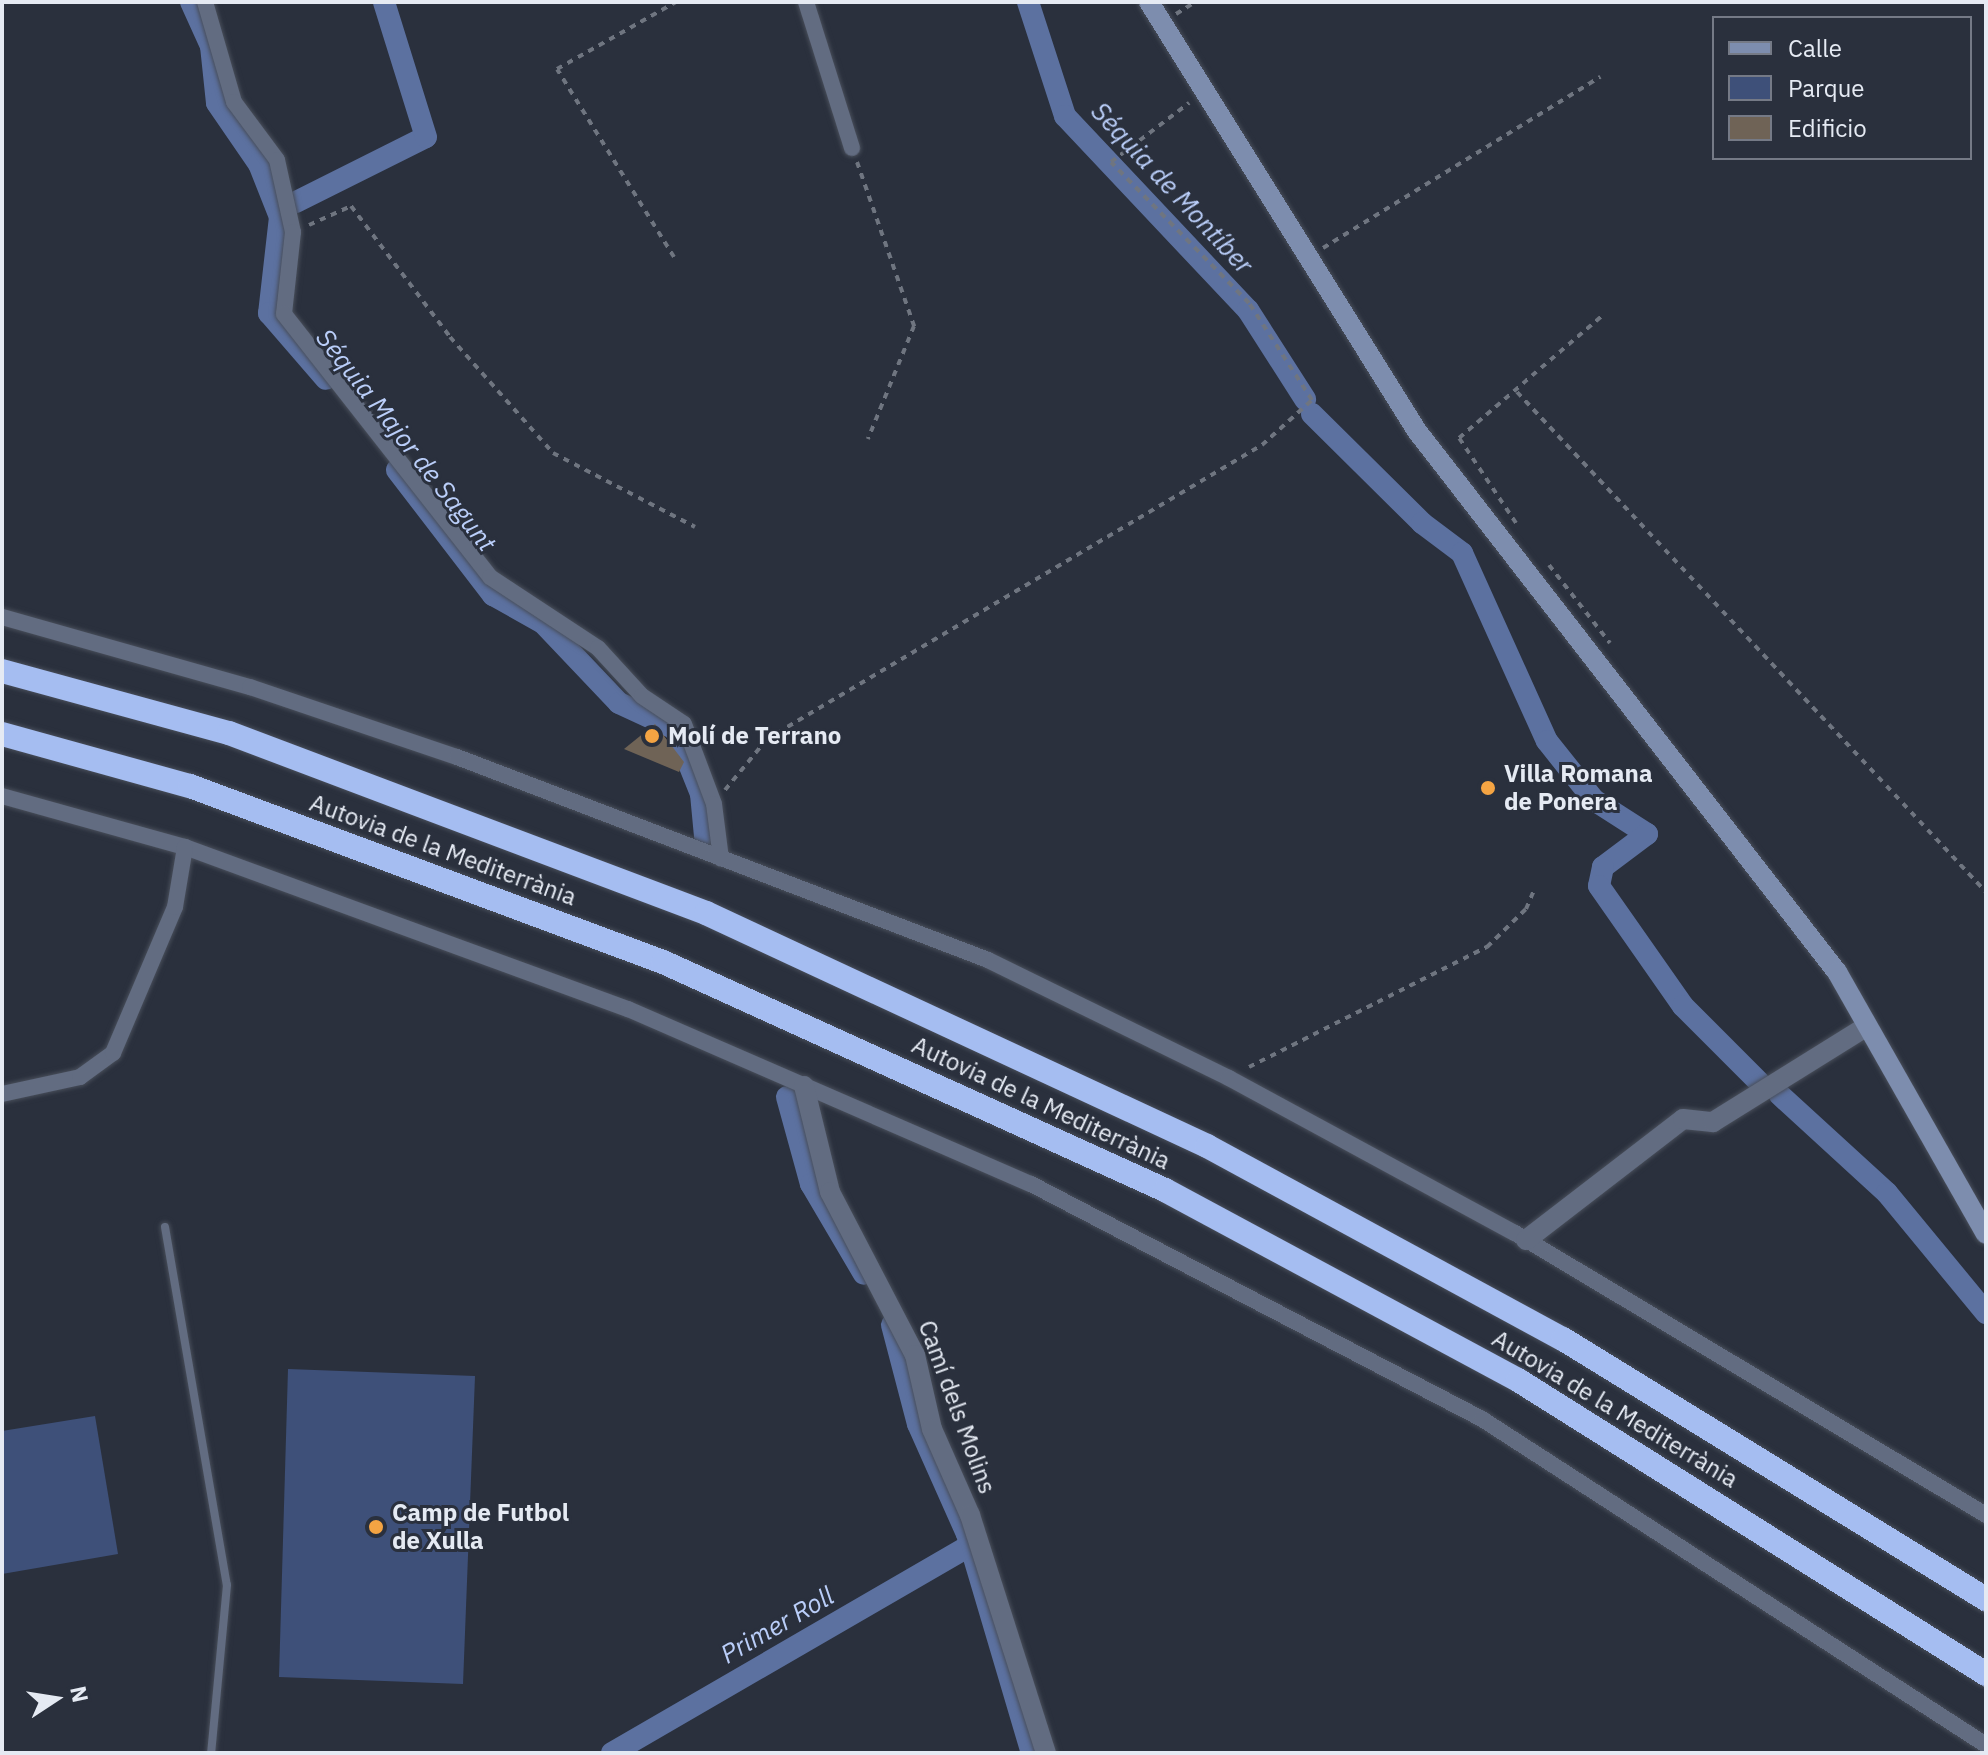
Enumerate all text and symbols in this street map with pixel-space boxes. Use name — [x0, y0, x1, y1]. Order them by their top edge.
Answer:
legend — [1712, 16, 1972, 160]
text: Calle — [1788, 32, 1842, 64]
text: Parque — [1788, 72, 1865, 104]
water label: Séquia de Montíber — [1085, 96, 1259, 280]
text: Edificio — [1788, 112, 1867, 144]
water label: Séquia Major de Sagunt — [310, 323, 502, 557]
place label: Molí de Terrano — [668, 722, 841, 750]
marker: Molí de Terrano — [643, 727, 661, 745]
place label: Villa Romana de Ponera — [1504, 760, 1653, 816]
marker: Villa Romana de Ponera — [1479, 779, 1497, 797]
street label: Autovia de la Mediterrània — [306, 788, 580, 912]
street label: Autovia de la Mediterrània — [907, 1030, 1175, 1176]
street label: Camí dels Molins — [912, 1317, 1002, 1497]
street label: Autovia de la Mediterrània — [1487, 1324, 1743, 1494]
place label: Camp de Futbol de Xulla — [392, 1499, 569, 1555]
marker: Camp de Futbol de Xulla — [367, 1518, 385, 1536]
water label: Primer Roll — [715, 1580, 839, 1670]
north arrow — [16, 1659, 96, 1739]
text: N — [64, 1683, 96, 1705]

